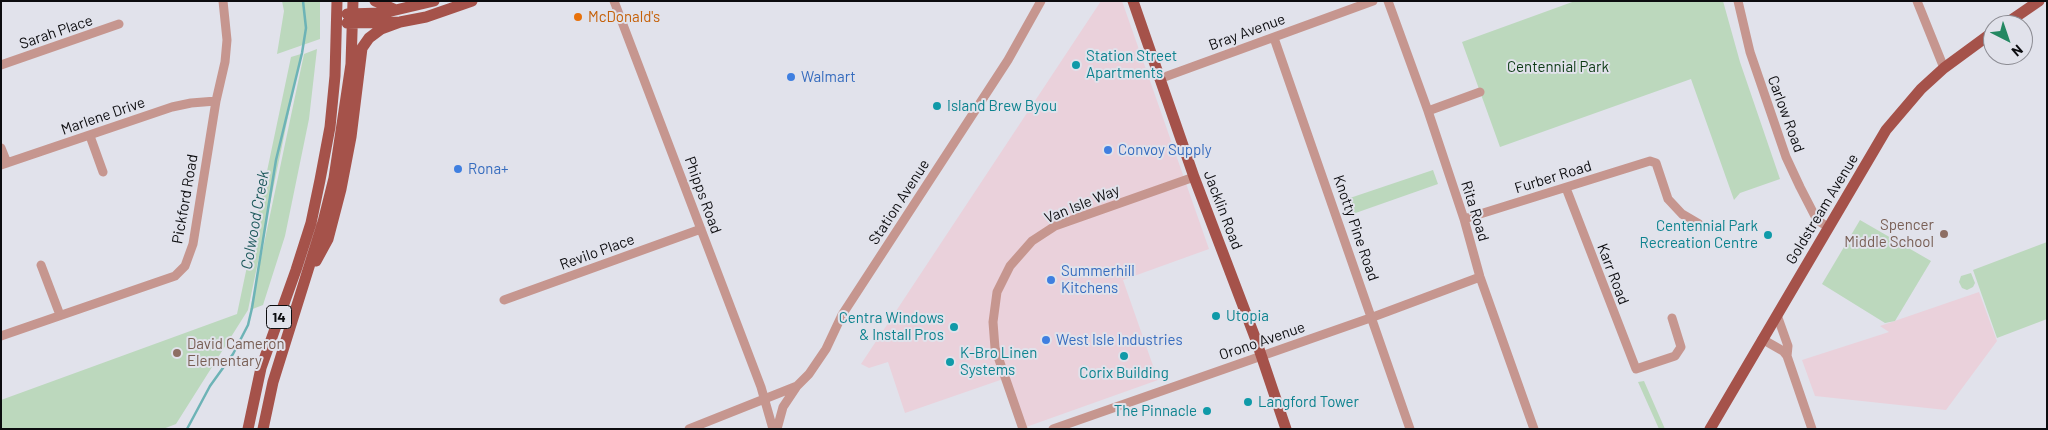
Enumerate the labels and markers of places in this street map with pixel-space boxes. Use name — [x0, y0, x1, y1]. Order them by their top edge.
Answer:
place label: McDonald's — [588, 8, 660, 26]
marker: McDonald's — [572, 11, 584, 23]
place label: Station Street Apartments — [1086, 47, 1177, 82]
marker: Station Street Apartments — [1070, 59, 1082, 71]
place label: Walmart — [801, 68, 856, 86]
marker: Walmart — [785, 71, 797, 83]
place label: Island Brew Byou — [947, 97, 1057, 115]
marker: Island Brew Byou — [931, 100, 943, 112]
place label: Convoy Supply — [1118, 141, 1212, 159]
marker: Convoy Supply — [1102, 144, 1114, 156]
place label: Rona+ — [468, 160, 509, 178]
marker: Rona+ — [452, 163, 464, 175]
place label: Spencer Middle School — [1844, 216, 1934, 251]
place label: Centennial Park Recreation Centre — [1640, 217, 1758, 252]
marker: Spencer Middle School — [1938, 228, 1950, 240]
marker: Centennial Park Recreation Centre — [1762, 229, 1774, 241]
place label: Summerhill Kitchens — [1061, 262, 1135, 297]
marker: Summerhill Kitchens — [1045, 274, 1057, 286]
place label: Utopia — [1226, 307, 1269, 325]
place label: Centra Windows & Install Pros — [839, 309, 944, 344]
marker: Utopia — [1210, 310, 1222, 322]
marker: Centra Windows & Install Pros — [948, 321, 960, 333]
place label: West Isle Industries — [1056, 331, 1183, 349]
marker: West Isle Industries — [1040, 334, 1052, 346]
place label: David Cameron Elementary — [187, 335, 284, 370]
place label: K-Bro Linen Systems — [960, 344, 1037, 379]
marker: David Cameron Elementary — [171, 347, 183, 359]
marker: Corix Building — [1118, 350, 1130, 362]
marker: K-Bro Linen Systems — [944, 356, 956, 368]
place label: Corix Building — [1079, 364, 1169, 382]
place label: Langford Tower — [1258, 393, 1359, 411]
marker: Langford Tower — [1242, 396, 1254, 408]
place label: The Pinnacle — [1114, 402, 1197, 420]
marker: The Pinnacle — [1201, 405, 1213, 417]

